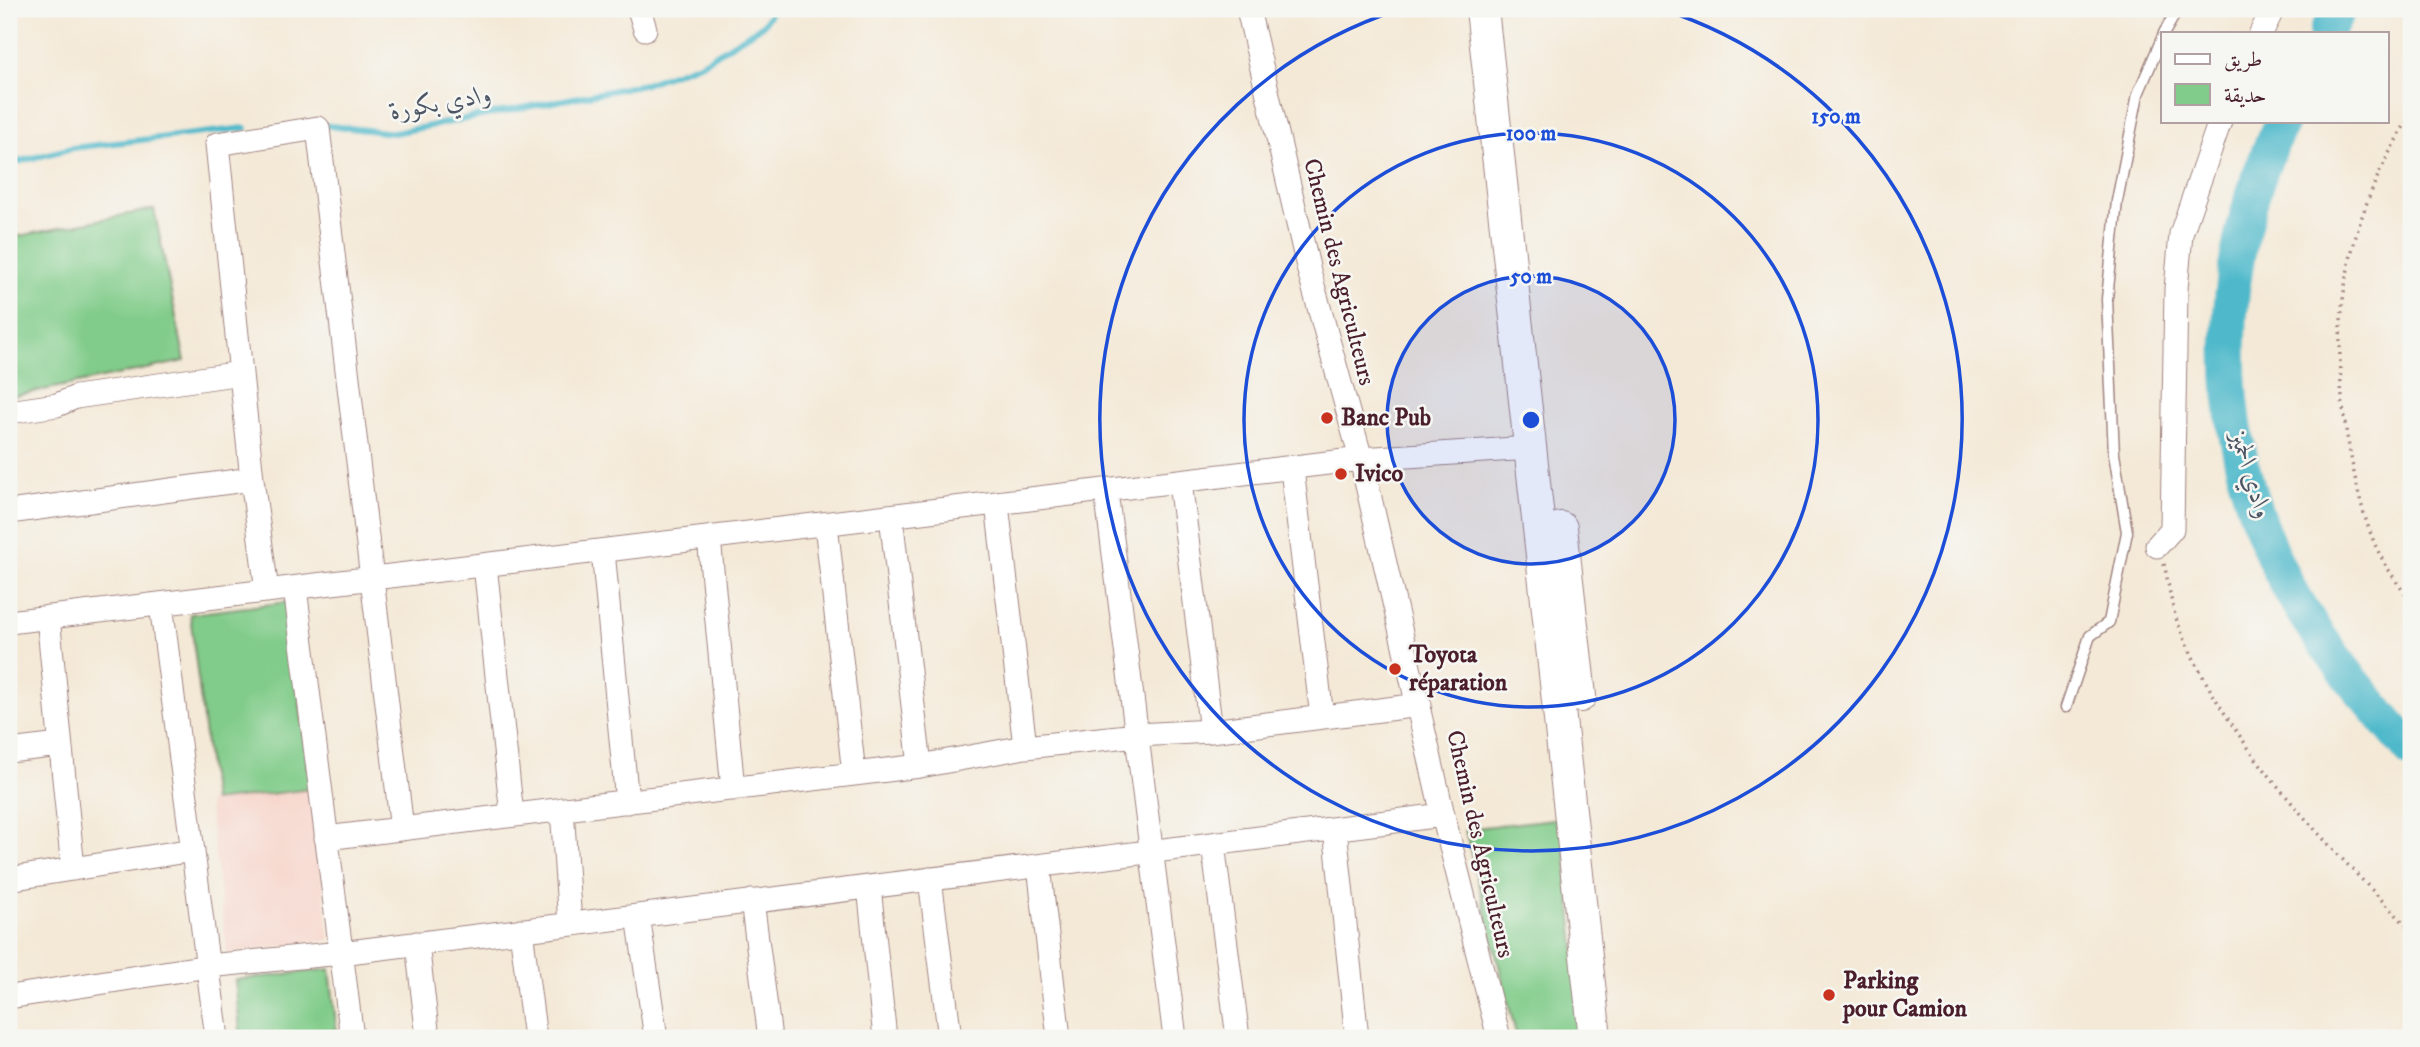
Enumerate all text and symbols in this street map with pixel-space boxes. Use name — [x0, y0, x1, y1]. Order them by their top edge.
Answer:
legend — [2161, 32, 2388, 122]
text: طريق — [2224, 47, 2262, 73]
water label: وادي بكورة — [387, 78, 495, 131]
text: حديقة — [2224, 83, 2267, 109]
text: 150 m — [1811, 104, 1861, 130]
text: 100 m — [1506, 121, 1556, 147]
street label: Chemin des Agriculteurs — [1296, 155, 1382, 389]
text: 50 m — [1509, 264, 1552, 290]
place label: Banc Pub — [1341, 403, 1431, 433]
centre of rings — [1519, 408, 1543, 432]
marker: Banc Pub — [1319, 410, 1335, 426]
water label: وادي الحميز — [2219, 425, 2280, 524]
place label: Ivico — [1355, 459, 1404, 489]
marker: Ivico — [1333, 466, 1349, 482]
place label: Toyota réparation — [1408, 640, 1508, 698]
marker: Toyota réparation — [1387, 661, 1403, 677]
street label: Chemin des Agriculteurs — [1439, 727, 1521, 961]
place label: Parking pour Camion — [1842, 966, 1967, 1024]
marker: Parking pour Camion — [1821, 987, 1837, 1003]

